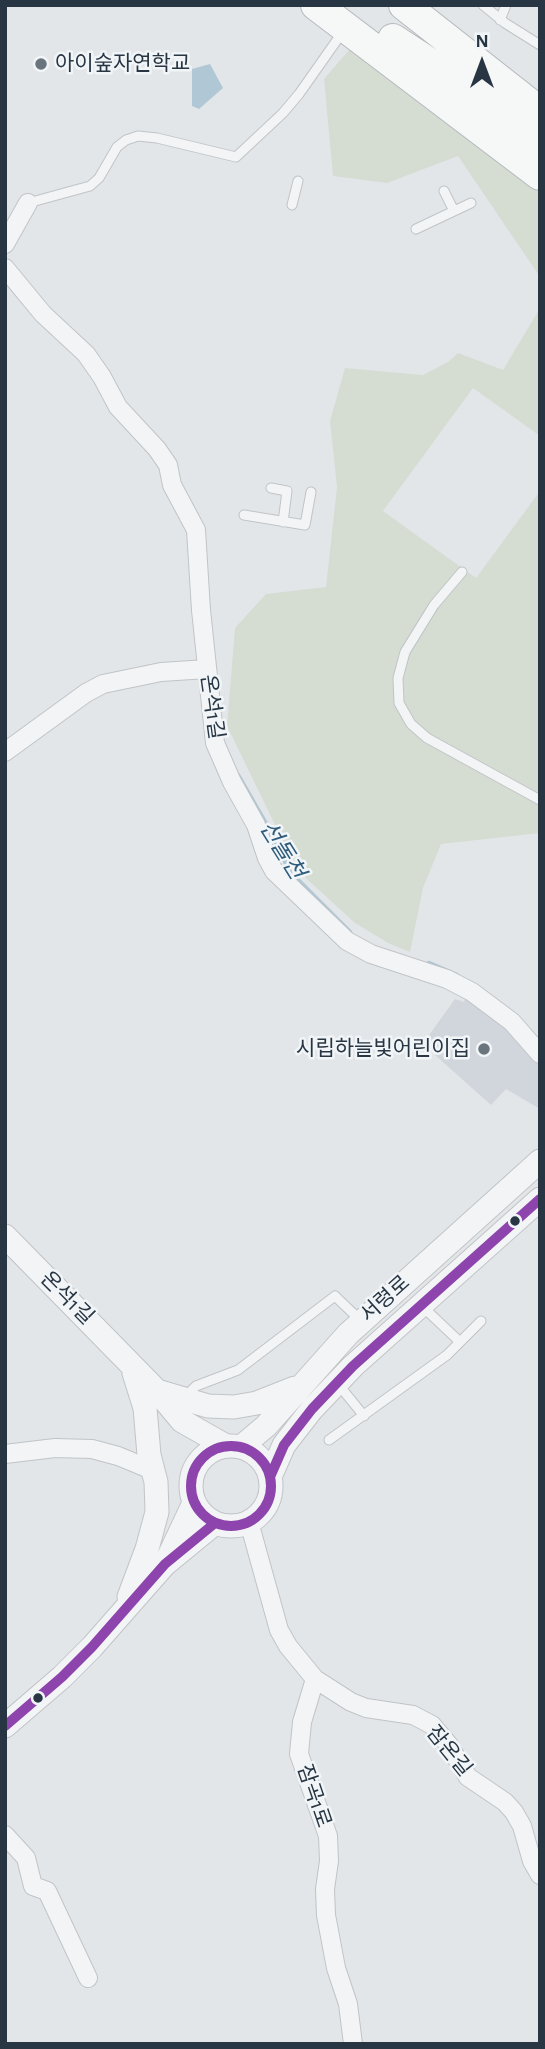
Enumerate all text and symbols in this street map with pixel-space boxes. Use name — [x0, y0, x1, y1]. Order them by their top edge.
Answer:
north arrow — [447, 28, 517, 98]
text: N — [475, 32, 489, 51]
place label: 아이숲자연학교 — [55, 51, 190, 77]
marker: 아이숲자연학교 — [33, 56, 49, 72]
street label: 온석1길 — [195, 673, 229, 741]
water label: 선돌천 — [253, 816, 311, 884]
place label: 시립하늘빛어린이집 — [296, 1036, 470, 1062]
marker: 시립하늘빛어린이집 — [476, 1041, 492, 1057]
unlabelled marker — [508, 1214, 522, 1228]
street label: 온석1길 — [35, 1266, 99, 1330]
street label: 서령로 — [355, 1270, 415, 1328]
unlabelled marker — [31, 1691, 45, 1705]
street label: 잠온길 — [421, 1721, 477, 1781]
street label: 잠곡1로 — [291, 1761, 337, 1831]

